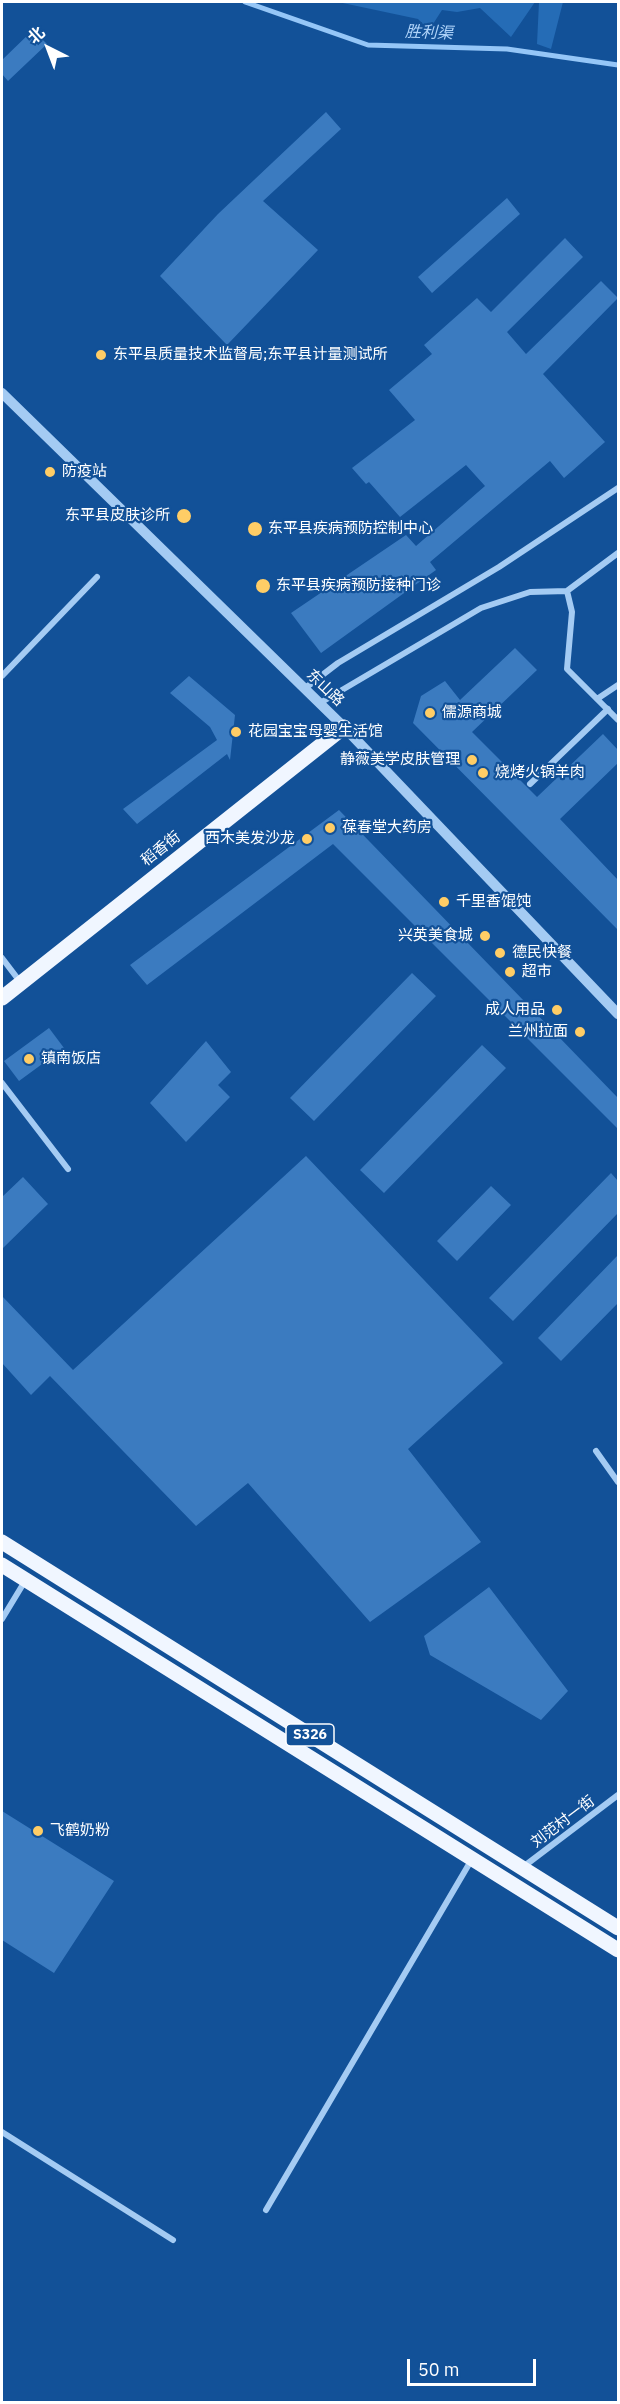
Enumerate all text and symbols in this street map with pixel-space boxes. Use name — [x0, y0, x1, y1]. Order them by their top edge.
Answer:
north arrow — [18, 18, 78, 78]
text: 北 — [23, 22, 49, 47]
water label: 胜利渠 — [405, 23, 453, 43]
place label: 东平县质量技术监督局;东平县计量测试所 — [113, 346, 387, 364]
marker: 东平县质量技术监督局;东平县计量测试所 — [94, 348, 108, 362]
place label: 防疫站 — [62, 463, 107, 481]
marker: 防疫站 — [43, 465, 57, 479]
place label: 东平县皮肤诊所 — [65, 507, 170, 525]
marker: 东平县皮肤诊所 — [175, 507, 193, 525]
marker: 东平县疾病预防控制中心 — [246, 520, 264, 538]
place label: 东平县疾病预防控制中心 — [268, 520, 433, 538]
marker: 东平县疾病预防接种门诊 — [254, 577, 272, 595]
place label: 东平县疾病预防接种门诊 — [276, 577, 441, 595]
street label: 东山路 — [303, 666, 347, 710]
place label: 儒源商城 — [442, 704, 502, 722]
marker: 儒源商城 — [423, 706, 437, 720]
place label: 花园宝宝母婴生活馆 — [248, 723, 383, 741]
marker: 花园宝宝母婴生活馆 — [229, 725, 243, 739]
place label: 静薇美学皮肤管理 — [340, 751, 460, 769]
marker: 静薇美学皮肤管理 — [465, 753, 479, 767]
place label: 烧烤火锅羊肉 — [495, 764, 585, 782]
marker: 烧烤火锅羊肉 — [476, 766, 490, 780]
place label: 葆春堂大药房 — [342, 819, 432, 837]
marker: 葆春堂大药房 — [323, 821, 337, 835]
street label: 稻香街 — [138, 828, 184, 870]
place label: 西木美发沙龙 — [205, 830, 295, 848]
marker: 西木美发沙龙 — [300, 832, 314, 846]
place label: 千里香馄饨 — [456, 893, 531, 911]
marker: 千里香馄饨 — [437, 895, 451, 909]
place label: 兴英美食城 — [398, 927, 473, 945]
marker: 兴英美食城 — [478, 929, 492, 943]
place label: 德民快餐 — [512, 944, 572, 962]
marker: 德民快餐 — [493, 946, 507, 960]
place label: 超市 — [522, 963, 552, 981]
marker: 超市 — [503, 965, 517, 979]
place label: 成人用品 — [485, 1001, 545, 1019]
marker: 成人用品 — [550, 1003, 564, 1017]
place label: 兰州拉面 — [508, 1023, 568, 1041]
marker: 兰州拉面 — [573, 1025, 587, 1039]
place label: 镇南饭店 — [41, 1050, 101, 1068]
marker: 镇南饭店 — [22, 1052, 36, 1066]
road number: S326 — [286, 1724, 334, 1746]
street label: 刘范村一街 — [528, 1792, 598, 1852]
place label: 飞鹤奶粉 — [50, 1822, 110, 1840]
marker: 飞鹤奶粉 — [31, 1824, 45, 1838]
scale bar — [410, 2347, 539, 2385]
text: 50 m — [418, 2358, 460, 2381]

